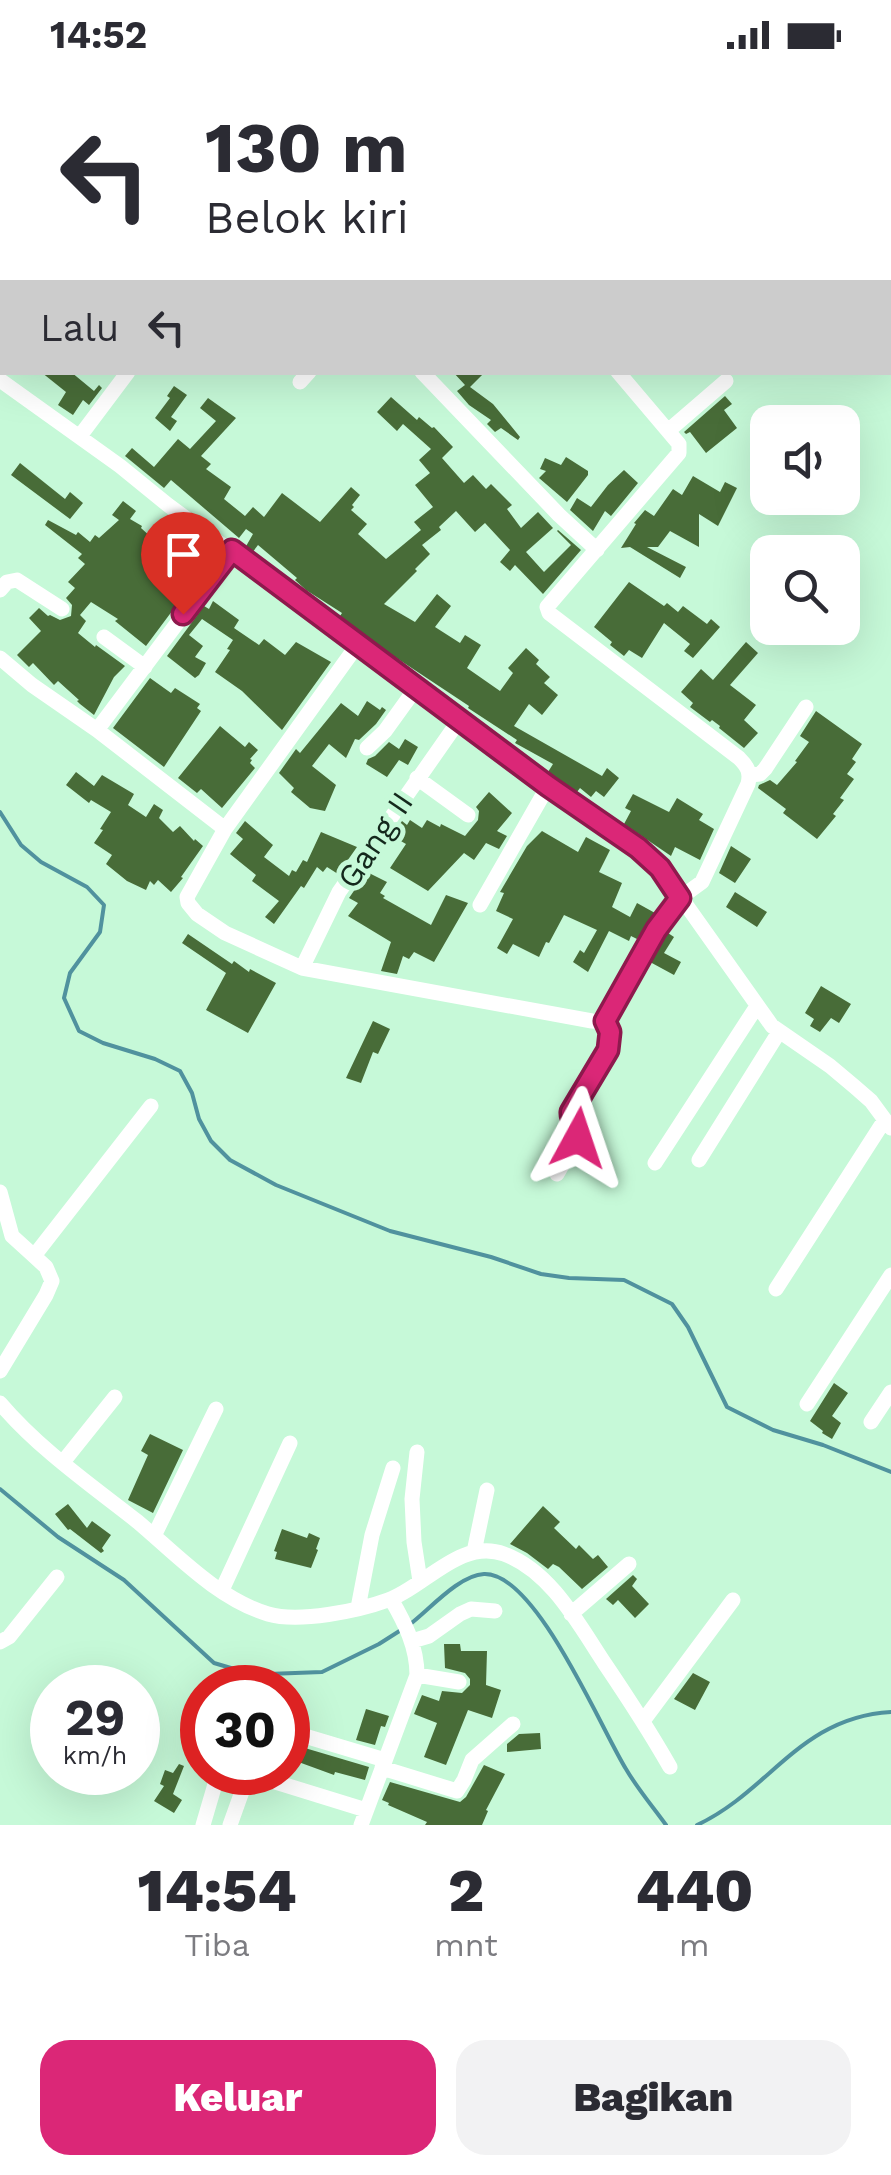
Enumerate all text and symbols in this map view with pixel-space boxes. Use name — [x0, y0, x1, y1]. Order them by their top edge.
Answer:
text: 14:52 — [50, 13, 147, 57]
text: 130 m — [205, 107, 408, 189]
icon: left — [40, 110, 170, 240]
text: Belok kiri — [205, 191, 409, 244]
icon: left — [139, 300, 194, 355]
text: Lalu — [40, 306, 119, 350]
map controls — [750, 405, 860, 645]
button: sound — [750, 405, 860, 515]
pin — [141, 512, 226, 615]
icon: arrive — [156, 527, 211, 582]
button: search — [750, 535, 860, 645]
street label: Gang II — [329, 785, 421, 895]
position arrow — [526, 1086, 630, 1190]
speed limit sign: 30 — [180, 1665, 310, 1795]
text: 29 — [65, 1688, 125, 1747]
text: km/h — [63, 1741, 127, 1770]
text: 14:54 — [138, 1855, 297, 1926]
text: 2 — [448, 1855, 484, 1926]
text: 440 — [635, 1855, 753, 1926]
text: Tiba — [184, 1926, 250, 1964]
text: mnt — [434, 1926, 498, 1964]
text: m — [679, 1926, 710, 1964]
button: Keluar — [40, 2040, 436, 2155]
button: Bagikan — [456, 2040, 851, 2155]

